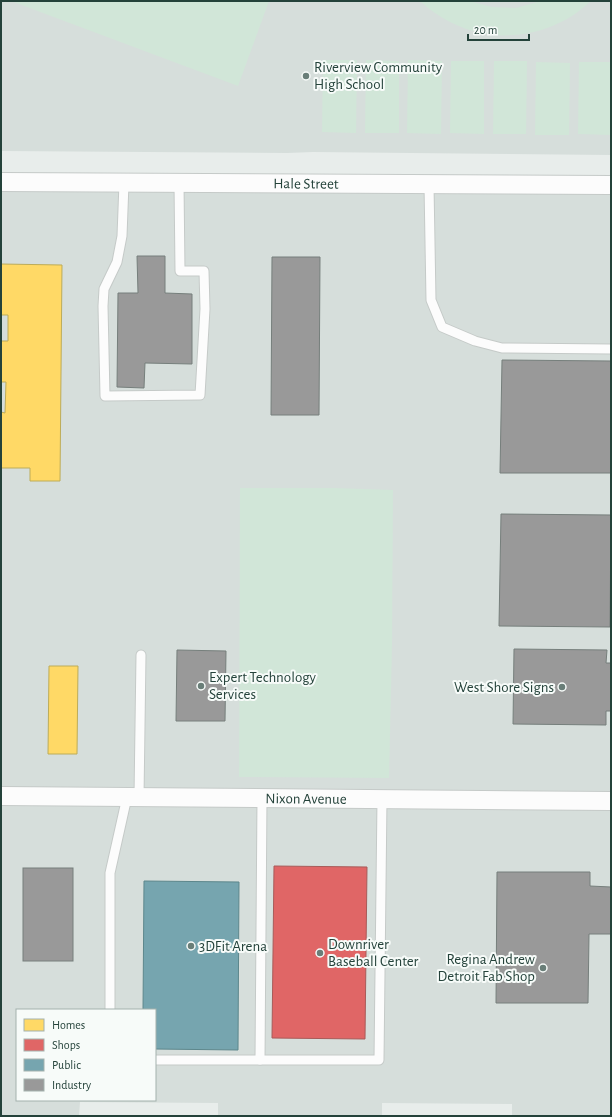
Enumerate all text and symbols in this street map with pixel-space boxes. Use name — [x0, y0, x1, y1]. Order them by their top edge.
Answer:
scale bar — [468, 16, 529, 42]
text: 20 m — [474, 24, 497, 36]
place label: Riverview Community High School — [314, 60, 443, 92]
marker: Riverview Community High School — [301, 71, 311, 81]
street label: Hale Street — [273, 176, 339, 191]
place label: Expert Technology Services — [209, 670, 317, 702]
place label: West Shore Signs — [454, 680, 554, 695]
marker: Expert Technology Services — [196, 681, 206, 691]
marker: West Shore Signs — [557, 682, 567, 692]
street label: Nixon Avenue — [265, 791, 347, 806]
place label: Downriver Baseball Center — [328, 937, 419, 969]
place label: 3DFit Arena — [199, 939, 267, 954]
marker: 3DFit Arena — [186, 941, 196, 951]
marker: Downriver Baseball Center — [315, 948, 325, 958]
place label: Regina Andrew Detroit Fab Shop — [438, 952, 535, 984]
marker: Regina Andrew Detroit Fab Shop — [538, 963, 548, 973]
legend — [16, 1009, 156, 1101]
text: Homes — [52, 1019, 85, 1031]
text: Shops — [52, 1039, 80, 1051]
text: Public — [52, 1059, 81, 1071]
text: Industry — [52, 1079, 91, 1092]

